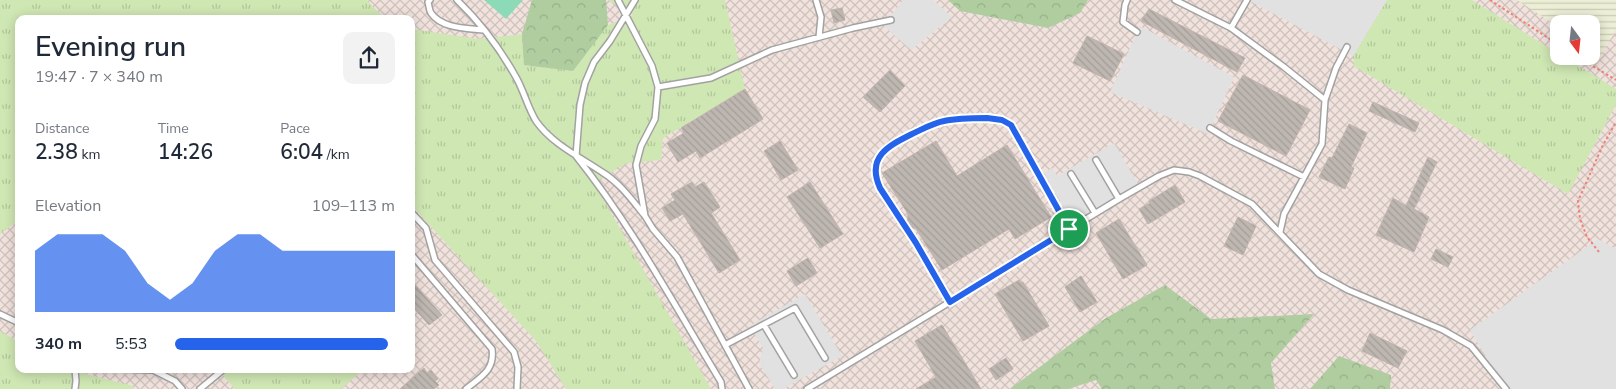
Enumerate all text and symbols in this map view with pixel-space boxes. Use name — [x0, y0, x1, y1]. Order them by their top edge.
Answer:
north arrow — [1550, 15, 1600, 65]
map controls — [1550, 15, 1600, 65]
text: Evening run — [35, 28, 186, 66]
button: share — [343, 32, 395, 84]
text: 19:47 · 7 × 340 m — [35, 66, 163, 88]
text: Distance — [35, 119, 89, 138]
text: Time — [158, 119, 189, 138]
text: Pace — [280, 119, 310, 138]
text: 2.38 — [35, 138, 78, 166]
text: 14:26 — [158, 138, 213, 166]
text: 6:04 — [280, 138, 323, 166]
text: km — [78, 145, 100, 164]
text: /km — [323, 145, 350, 164]
text: Elevation — [35, 195, 101, 217]
text: 109–113 m — [312, 195, 395, 217]
pin — [1048, 208, 1090, 250]
icon: arrive — [1055, 215, 1083, 243]
text: 340 m — [35, 333, 82, 355]
text: 5:53 — [115, 333, 147, 355]

